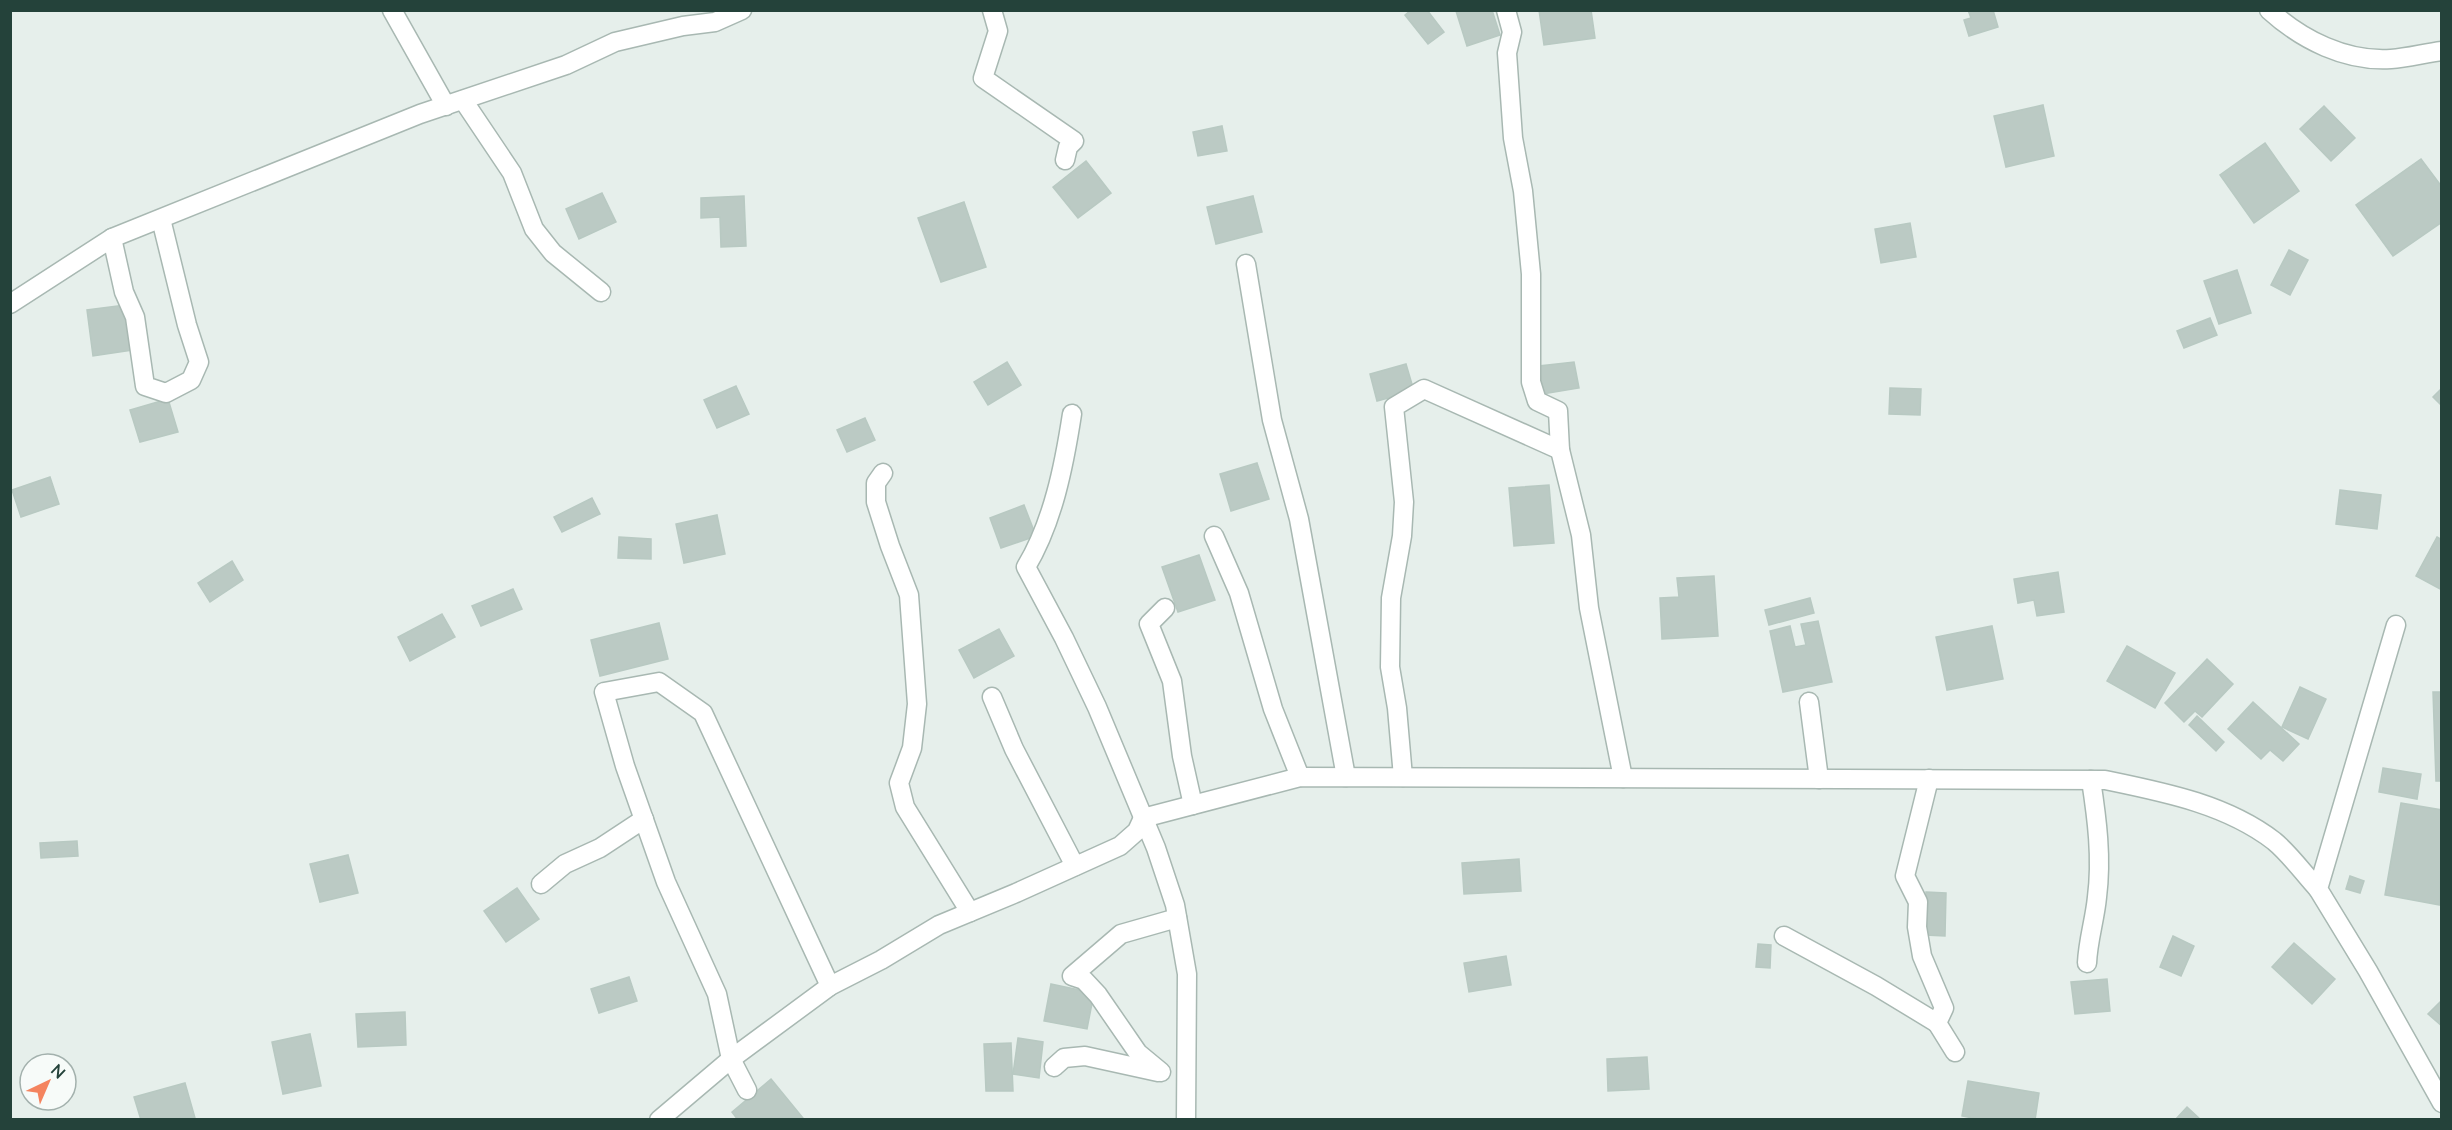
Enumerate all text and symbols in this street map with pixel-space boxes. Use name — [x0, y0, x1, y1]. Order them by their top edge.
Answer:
north arrow — [18, 1052, 78, 1112]
text: N — [48, 1060, 70, 1082]

